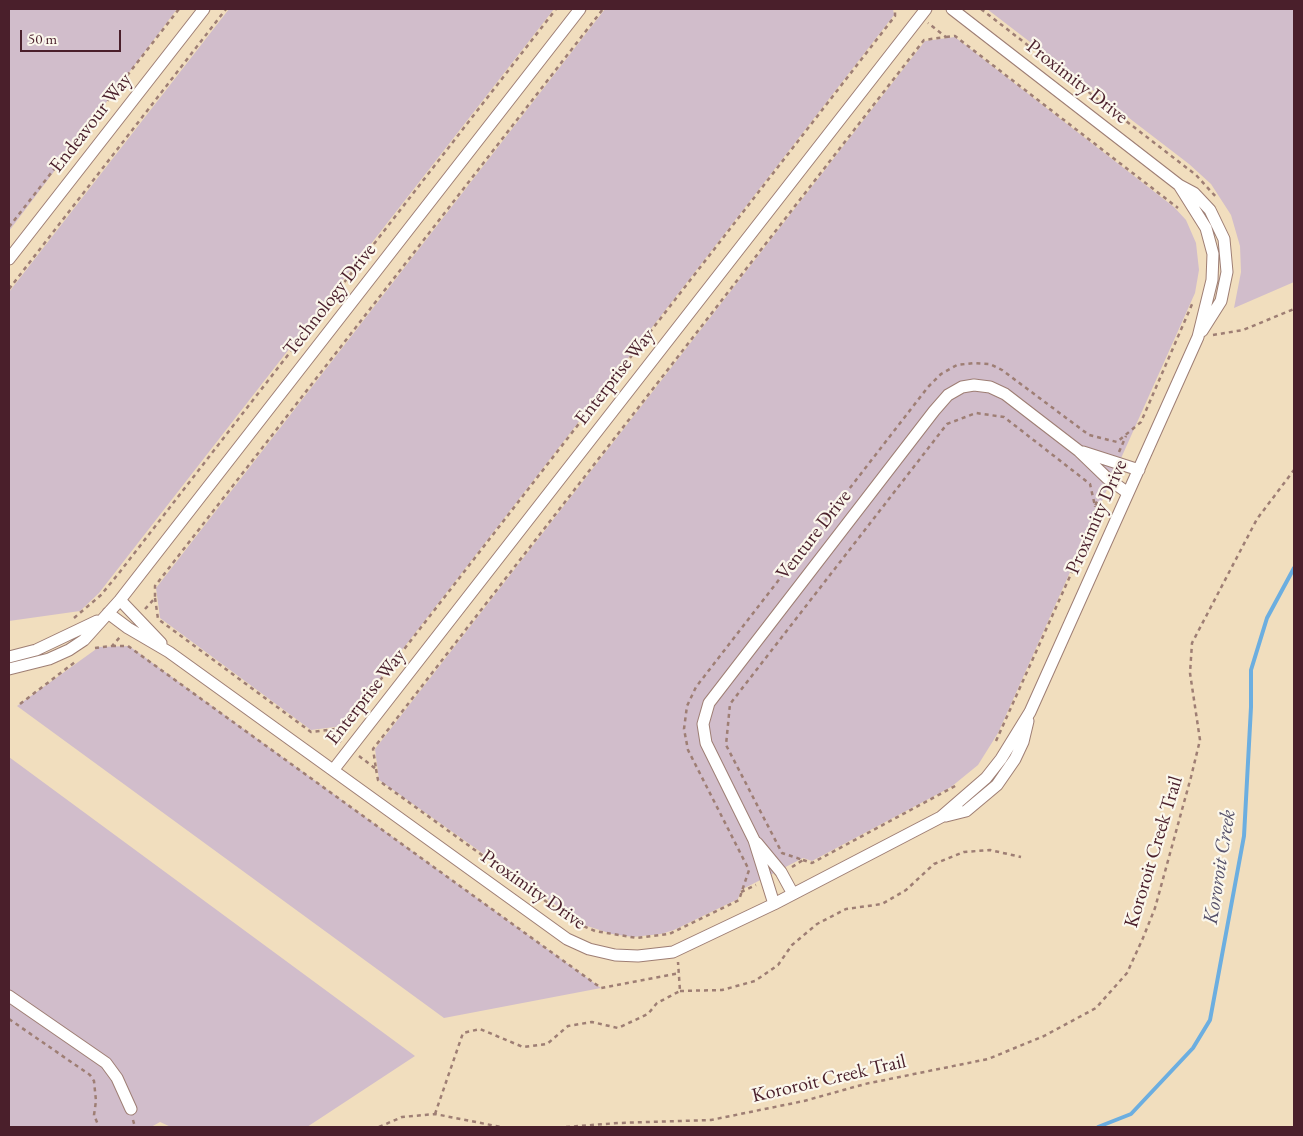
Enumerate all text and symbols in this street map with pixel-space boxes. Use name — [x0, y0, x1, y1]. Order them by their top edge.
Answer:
scale bar — [22, 20, 124, 52]
text: 50 m — [28, 29, 57, 48]
street label: Proximity Drive — [1021, 35, 1133, 129]
street label: Endeavour Way — [45, 68, 137, 178]
street label: Technology Drive — [279, 239, 381, 361]
street label: Enterprise Way — [570, 324, 660, 430]
street label: Proximity Drive — [1061, 456, 1133, 578]
street label: Venture Drive — [771, 485, 857, 585]
street label: Enterprise Way — [321, 644, 411, 750]
street label: Kororoit Creek Trail — [1120, 773, 1188, 931]
water label: Kororoit Creek — [1199, 808, 1241, 926]
street label: Proximity Drive — [476, 845, 590, 935]
street label: Kororoit Creek Trail — [750, 1050, 908, 1108]

